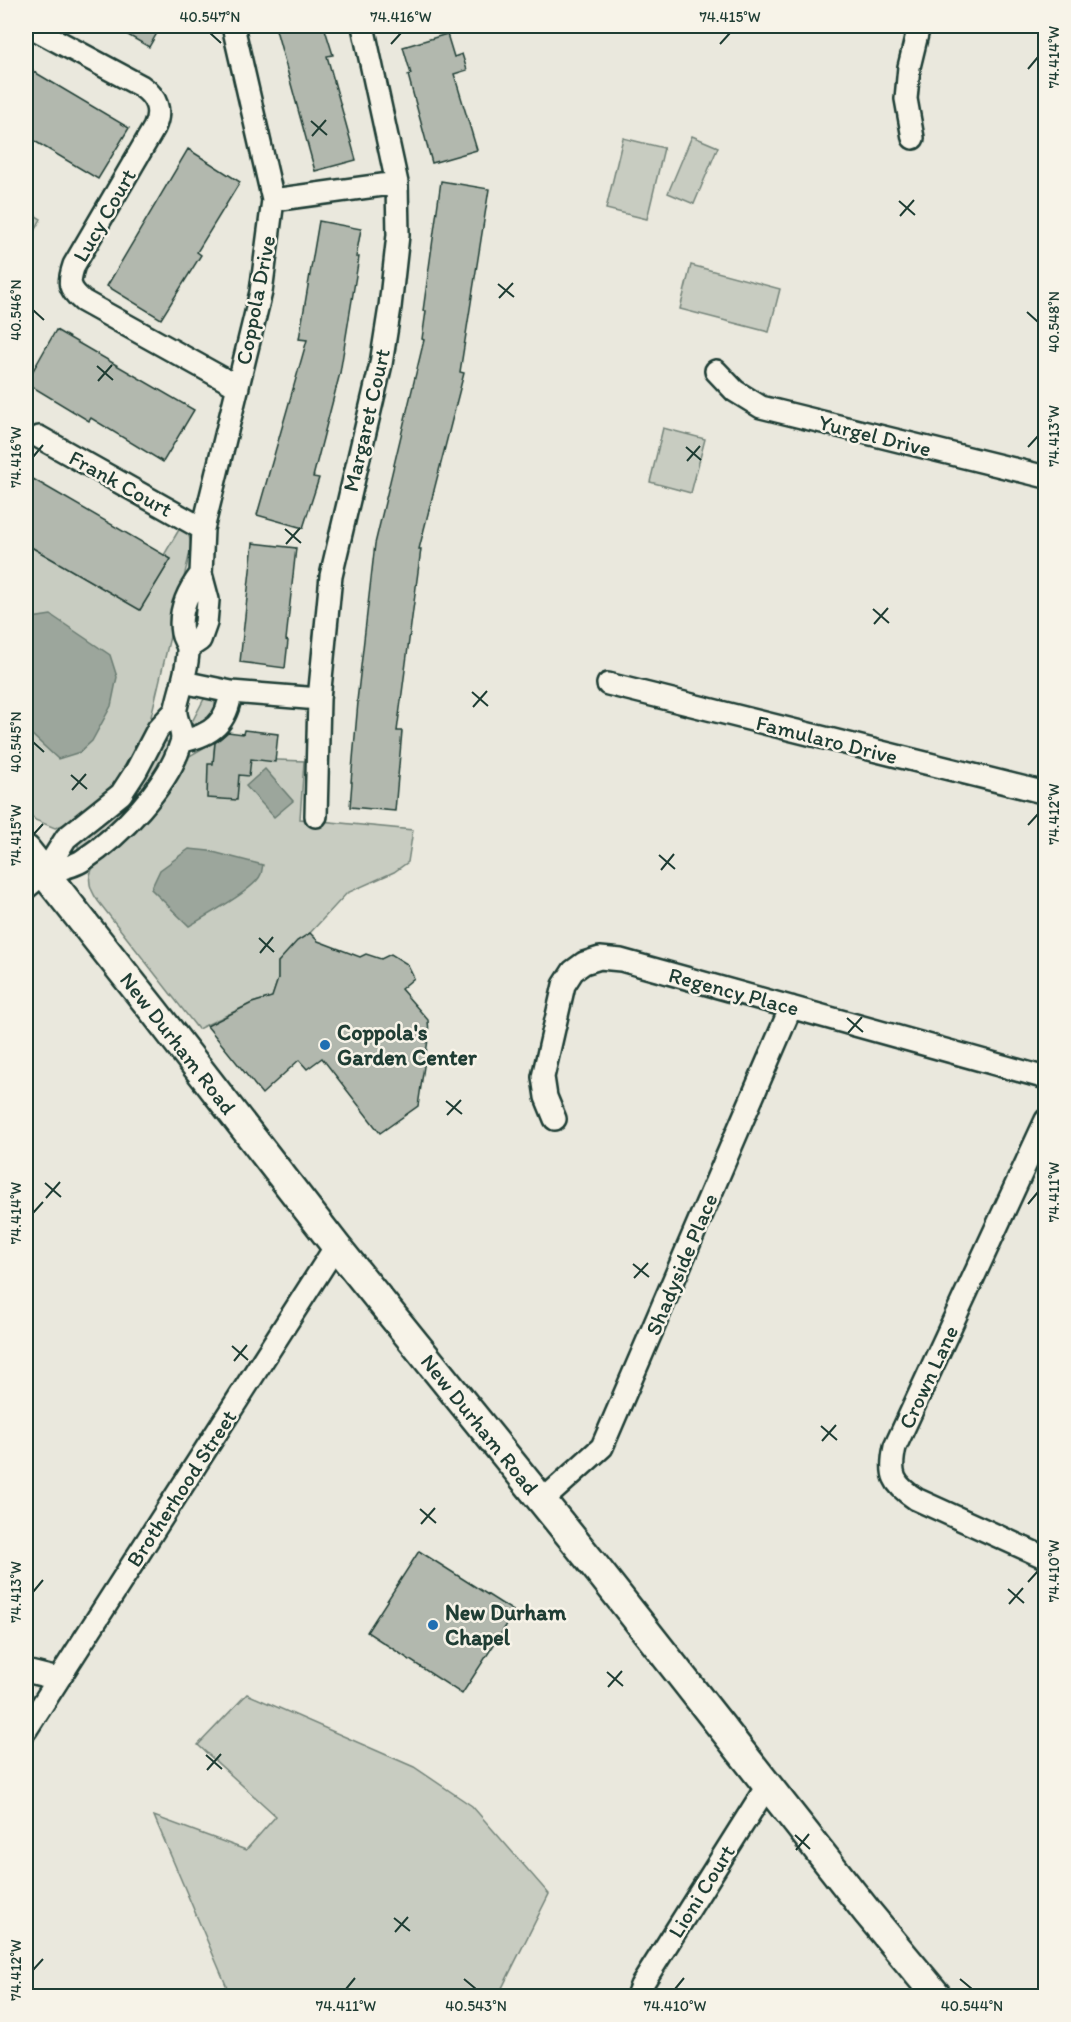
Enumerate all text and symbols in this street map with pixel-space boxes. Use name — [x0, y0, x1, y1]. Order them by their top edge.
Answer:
text: 40.547°N — [180, 8, 240, 26]
text: 74.416°W — [370, 8, 432, 26]
text: 74.415°W — [699, 8, 761, 26]
text: 74.414°W — [1045, 26, 1063, 88]
street label: Lucy Court — [67, 164, 142, 267]
street label: Coppola Drive — [230, 233, 281, 367]
text: 40.546°N — [7, 279, 25, 341]
text: 40.548°N — [1045, 291, 1063, 353]
street label: Margaret Court — [337, 346, 396, 494]
text: 74.413°W — [1045, 405, 1063, 467]
street label: Yurgel Drive — [816, 408, 934, 462]
text: 74.416°W — [7, 426, 25, 488]
street label: Frank Court — [64, 444, 177, 523]
street label: Famularo Drive — [753, 709, 900, 770]
text: 40.545°N — [7, 711, 25, 773]
text: 74.412°W — [1045, 783, 1063, 845]
text: 74.415°W — [7, 804, 25, 866]
street label: Regency Place — [666, 961, 802, 1022]
street label: New Durham Road — [114, 967, 242, 1120]
place label: Coppola's Garden Center — [337, 1019, 478, 1071]
marker: Coppola's Garden Center — [318, 1038, 332, 1052]
text: 74.411°W — [1045, 1162, 1063, 1222]
text: 74.414°W — [7, 1182, 25, 1244]
street label: Shadyside Place — [639, 1189, 724, 1339]
street label: Crown Lane — [893, 1321, 964, 1433]
street label: New Durham Road — [415, 1349, 545, 1500]
street label: Brotherhood Street — [120, 1405, 242, 1572]
text: 74.410°W — [1045, 1540, 1063, 1602]
text: 74.413°W — [7, 1561, 25, 1623]
place label: New Durham Chapel — [445, 1599, 567, 1651]
marker: New Durham Chapel — [426, 1618, 440, 1632]
street label: Lioni Court — [662, 1840, 741, 1943]
text: 74.412°W — [7, 1939, 25, 2001]
text: 74.411°W — [316, 1997, 376, 2015]
text: 40.543°N — [445, 1997, 507, 2015]
text: 74.410°W — [644, 1997, 706, 2015]
text: 40.544°N — [941, 1997, 1003, 2015]

